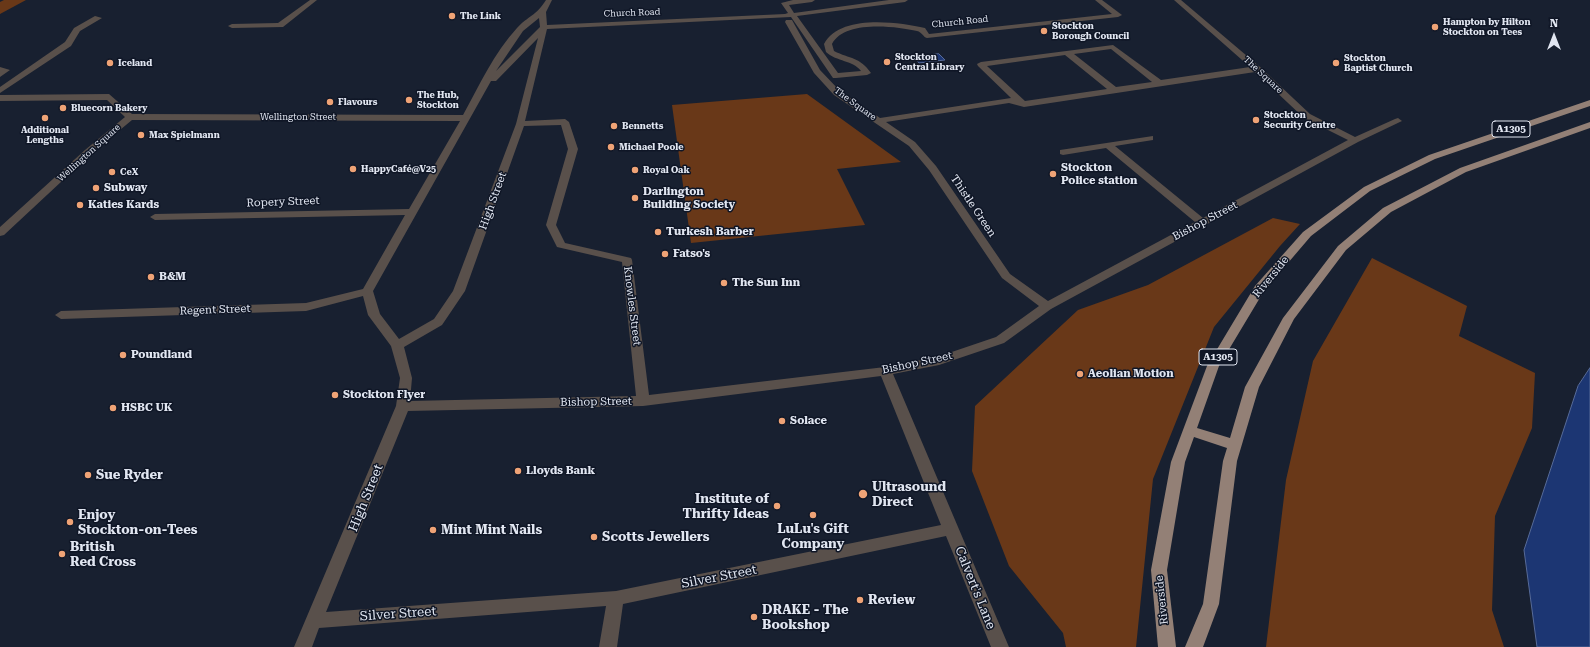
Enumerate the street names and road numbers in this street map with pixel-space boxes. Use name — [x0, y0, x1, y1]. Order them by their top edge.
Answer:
street label: Church Road — [604, 7, 660, 19]
street label: Church Road — [931, 14, 989, 30]
street label: The Square — [1241, 54, 1285, 96]
street label: The Square — [832, 85, 878, 123]
street label: Wellington Street — [260, 112, 336, 122]
road number: A1305 — [1492, 121, 1530, 137]
street label: Wellington Square — [55, 122, 123, 184]
street label: High Street — [476, 170, 510, 232]
street label: Thistle Green — [947, 173, 999, 239]
street label: Ropery Street — [246, 194, 320, 210]
street label: Bishop Street — [1170, 198, 1240, 244]
street label: Riverside — [1250, 254, 1292, 300]
street label: Knowles Street — [621, 266, 643, 346]
street label: Regent Street — [179, 302, 251, 318]
street label: Bishop Street — [881, 349, 953, 377]
road number: A1305 — [1199, 349, 1237, 365]
street label: Bishop Street — [560, 395, 632, 409]
street label: High Street — [345, 462, 387, 534]
street label: Calvert's Lane — [951, 544, 999, 632]
street label: Silver Street — [680, 562, 758, 592]
street label: Riverside — [1153, 575, 1171, 625]
street label: Silver Street — [359, 604, 437, 624]

